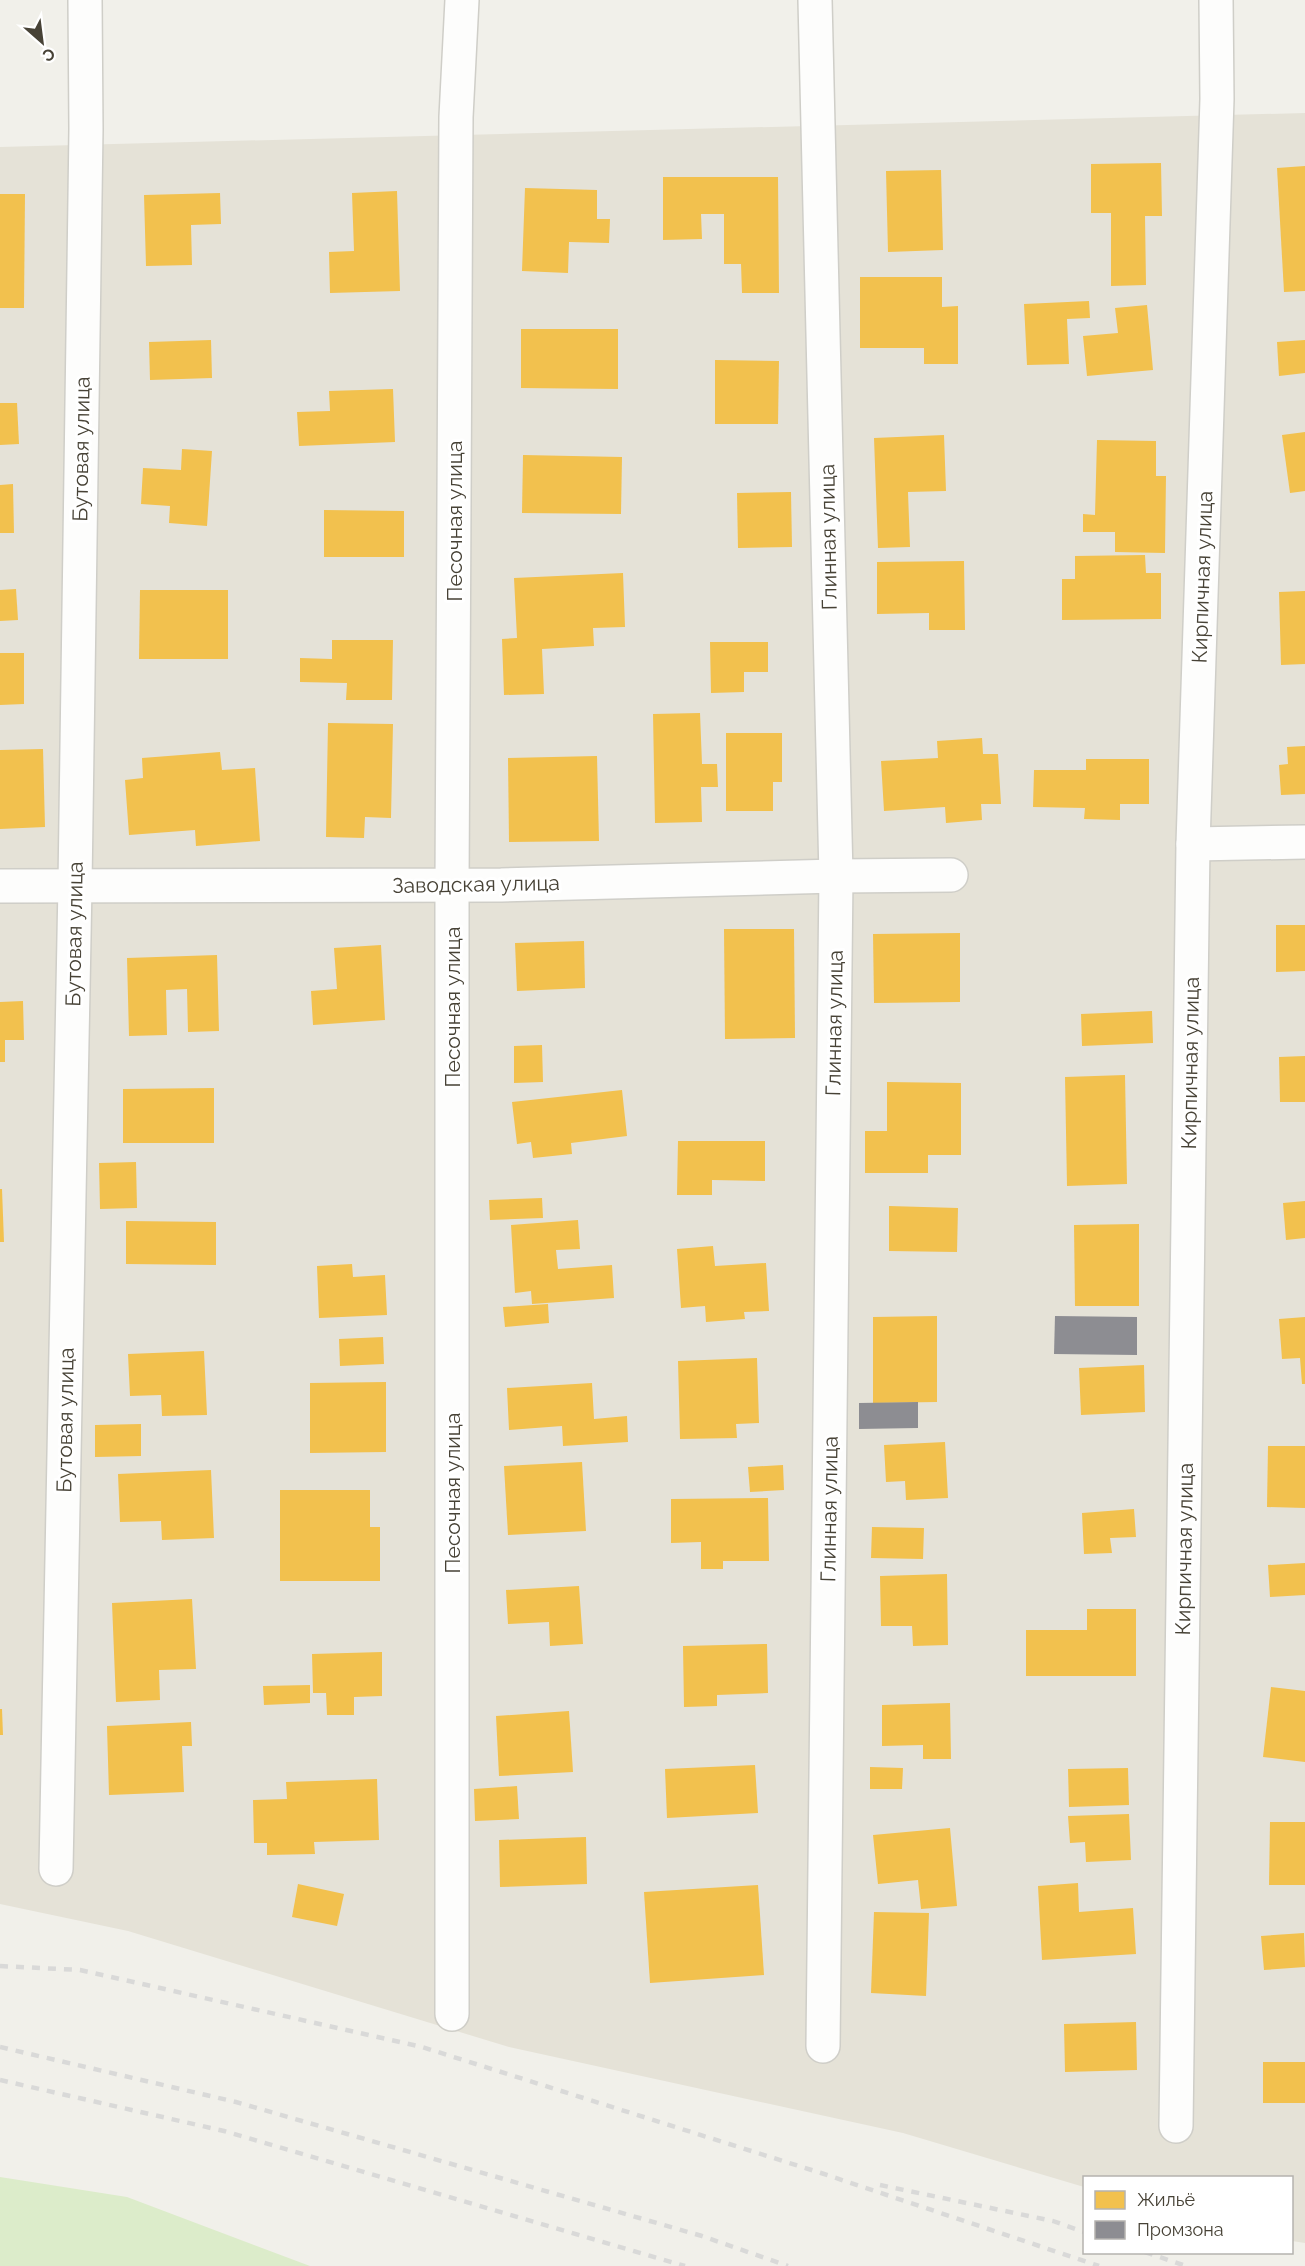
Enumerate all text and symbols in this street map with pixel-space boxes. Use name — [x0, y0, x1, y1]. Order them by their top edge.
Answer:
north arrow — [12, 12, 72, 72]
text: С — [39, 44, 58, 66]
street label: Бутовая улица — [67, 376, 95, 522]
street label: Песочная улица — [442, 441, 467, 601]
street label: Глинная улица — [814, 464, 842, 610]
street label: Кирпичная улица — [1186, 490, 1218, 664]
street label: Бутовая улица — [60, 861, 88, 1007]
street label: Заводская улица — [392, 870, 560, 898]
street label: Песочная улица — [440, 927, 465, 1087]
street label: Глинная улица — [820, 950, 848, 1096]
street label: Кирпичная улица — [1176, 976, 1204, 1150]
street label: Бутовая улица — [51, 1347, 79, 1493]
street label: Песочная улица — [440, 1413, 465, 1573]
street label: Глинная улица — [815, 1436, 843, 1582]
street label: Кирпичная улица — [1170, 1462, 1198, 1636]
legend — [1083, 2176, 1293, 2254]
text: Жильё — [1137, 2189, 1195, 2210]
text: Промзона — [1137, 2219, 1224, 2240]

